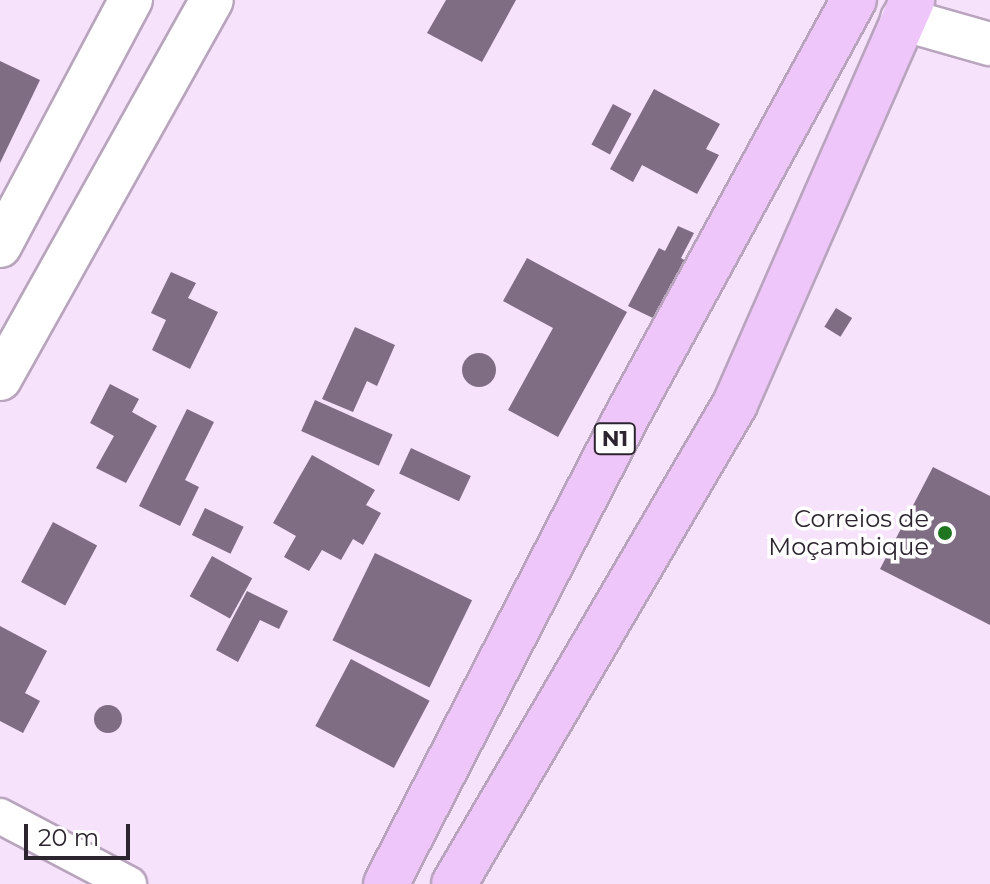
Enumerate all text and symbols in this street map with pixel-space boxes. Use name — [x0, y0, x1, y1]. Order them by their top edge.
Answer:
road number: N1 — [593, 421, 637, 457]
place label: Correios de Moçambique — [768, 505, 929, 561]
marker: Correios de Moçambique — [936, 524, 954, 542]
scale bar — [28, 808, 134, 858]
text: 20 m — [38, 823, 99, 852]

